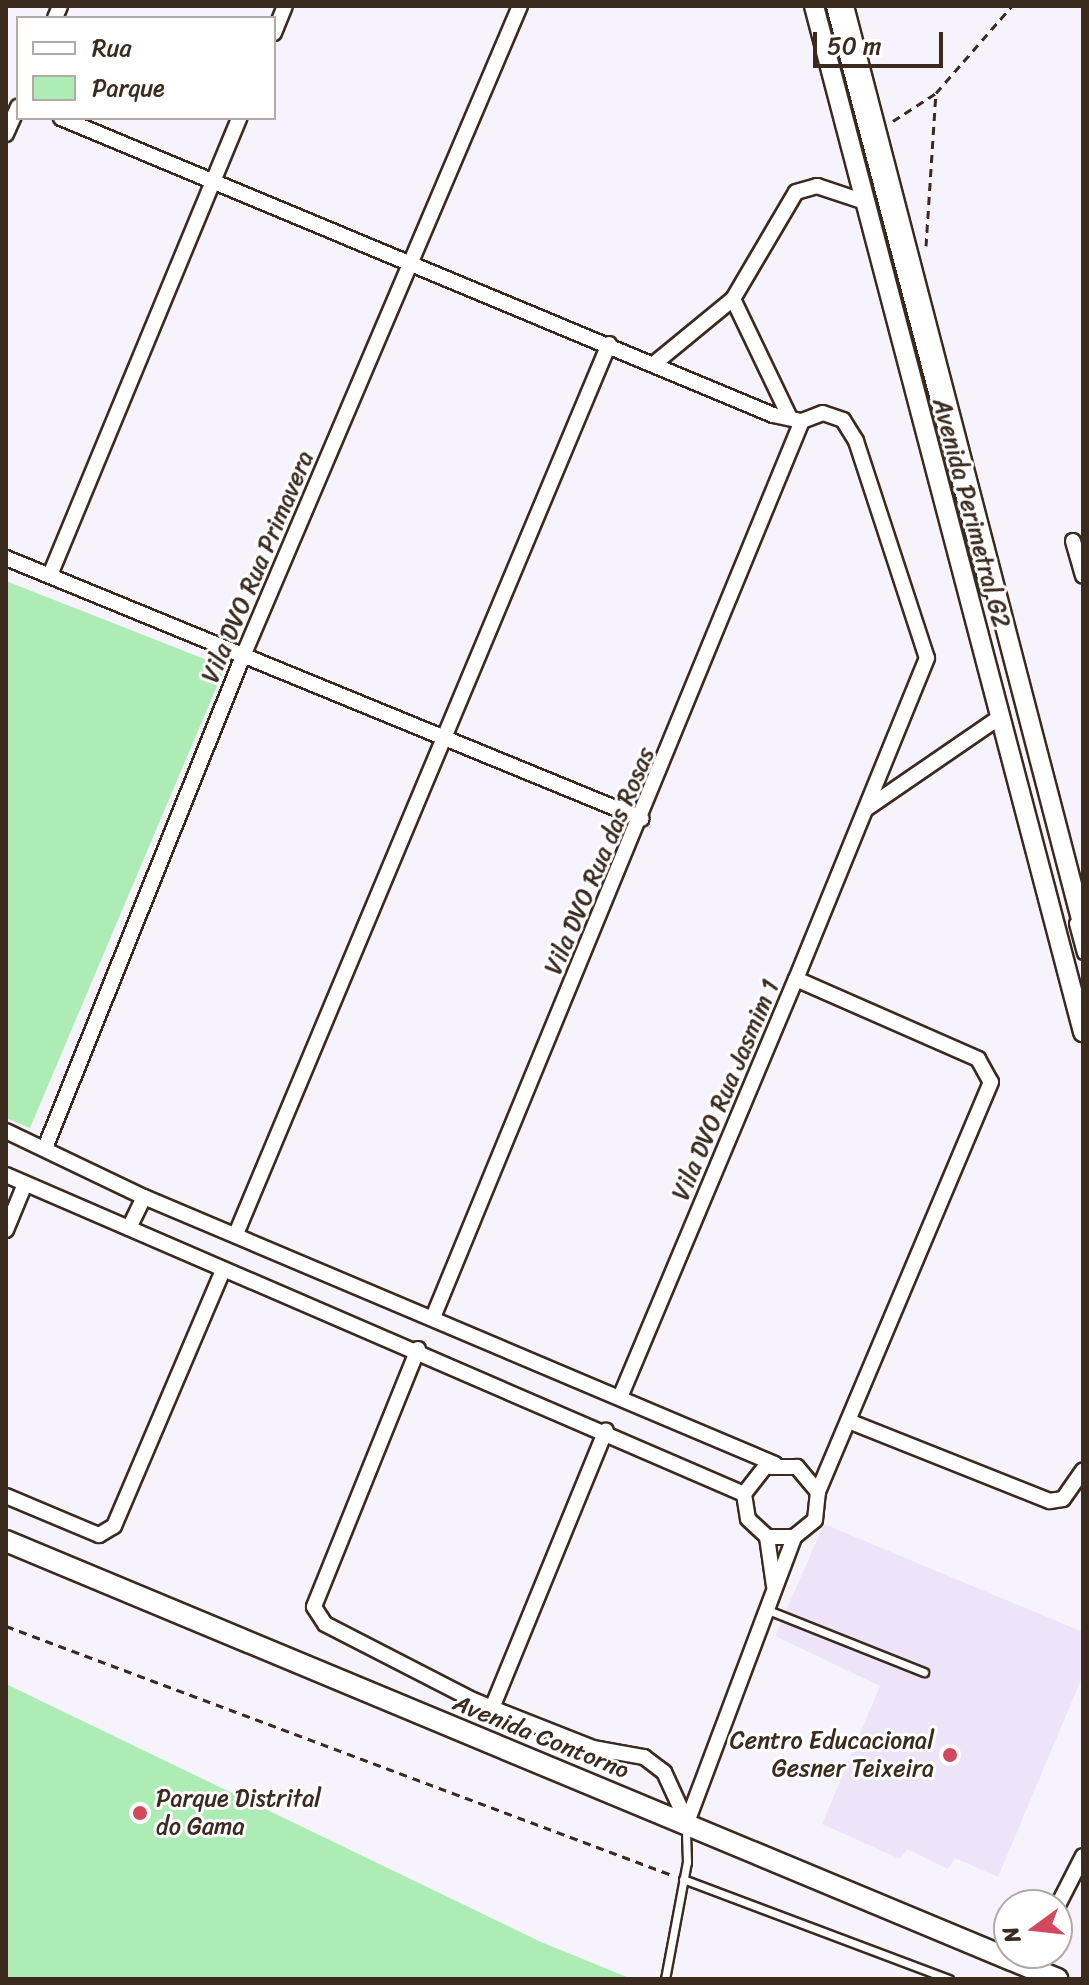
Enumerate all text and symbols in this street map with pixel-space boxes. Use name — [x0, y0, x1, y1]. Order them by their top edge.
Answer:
legend — [16, 16, 276, 120]
scale bar — [817, 16, 947, 66]
text: 50 m — [827, 25, 882, 67]
text: Rua — [92, 27, 131, 69]
text: Parque — [92, 67, 165, 109]
street label: Avenida Perimetral G2 — [926, 395, 1016, 631]
street label: Vila DVO Rua Primavera — [196, 447, 320, 687]
street label: Vila DVO Rua das Rosas — [539, 743, 661, 979]
street label: Vila DVO Rua Jasmim 1 — [667, 976, 785, 1204]
street label: Avenida Contorno — [449, 1689, 633, 1785]
place label: Centro Educacional Gesner Teixeira — [730, 1727, 934, 1783]
marker: Centro Educacional Gesner Teixeira — [941, 1746, 959, 1764]
place label: Parque Distrital do Gama — [156, 1785, 323, 1841]
marker: Parque Distrital do Gama — [131, 1804, 149, 1822]
north arrow — [993, 1889, 1073, 1969]
text: N — [990, 1922, 1032, 1947]

